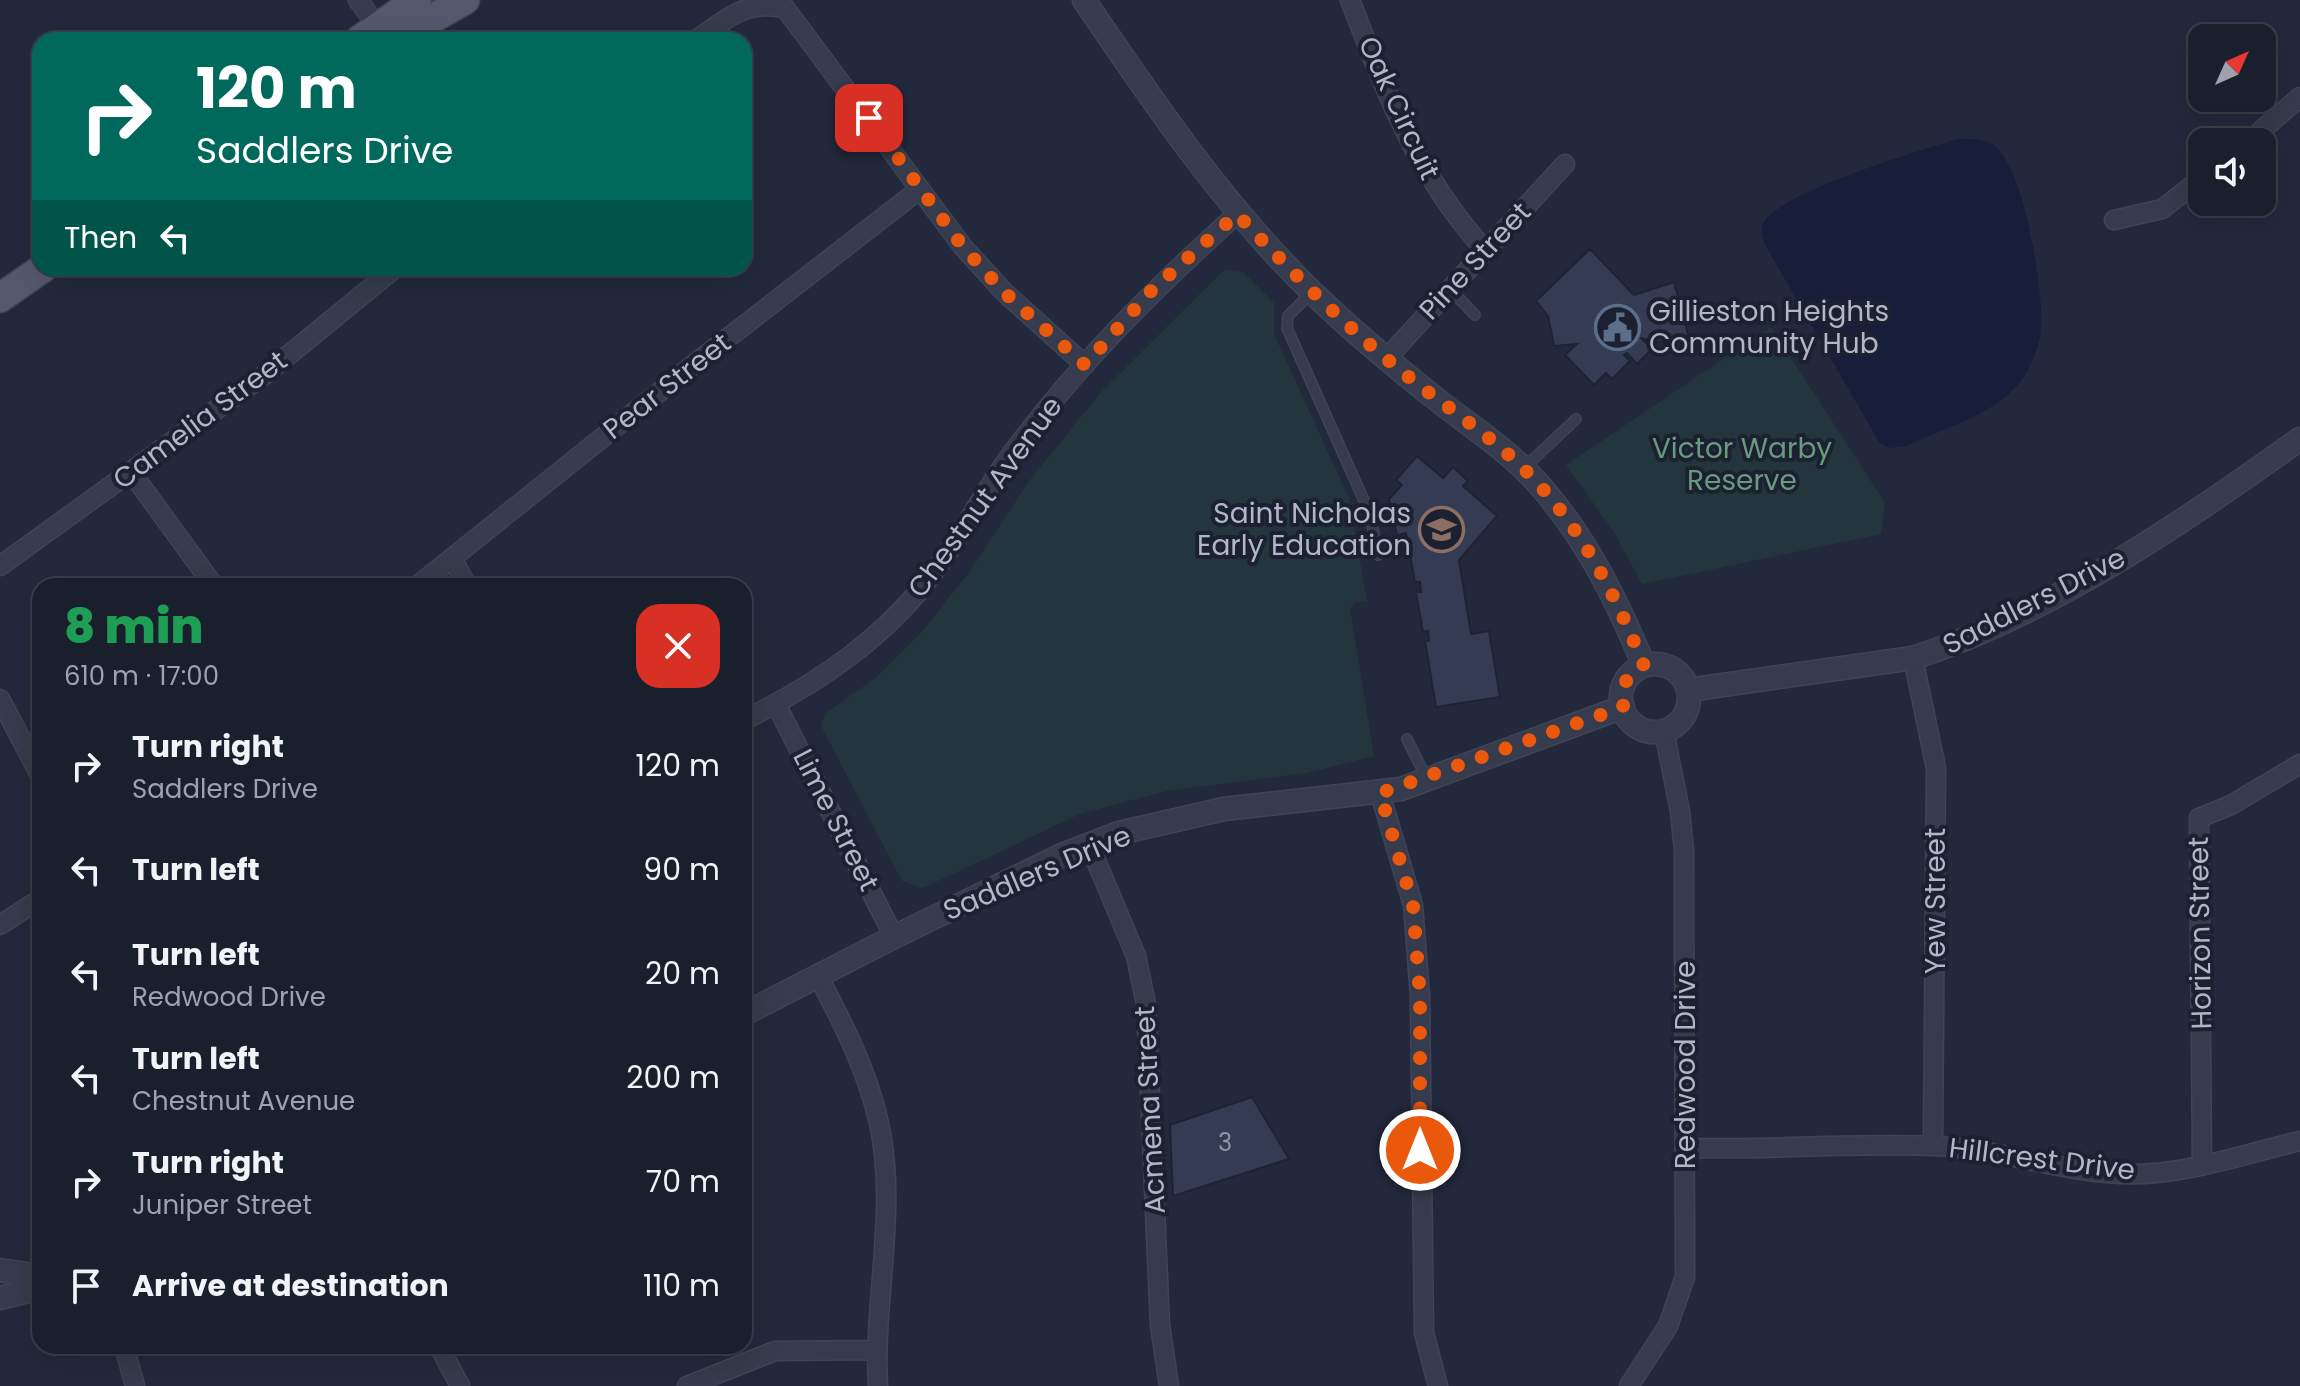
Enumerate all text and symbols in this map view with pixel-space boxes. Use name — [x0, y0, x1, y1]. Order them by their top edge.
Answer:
north arrow — [2188, 24, 2276, 112]
map controls — [2188, 24, 2276, 216]
street label: Oak Circuit — [1349, 30, 1449, 186]
text: 120 m — [196, 49, 357, 128]
icon: right — [64, 64, 168, 168]
pin — [835, 84, 903, 152]
icon: arrive — [847, 96, 891, 140]
text: Saddlers Drive — [196, 125, 453, 176]
button: sound — [2188, 128, 2276, 216]
street label: Pine Street — [1410, 194, 1540, 328]
text: Then — [64, 216, 137, 259]
icon: left — [153, 216, 197, 260]
place label: Gillieston Heights Community Hub — [1649, 292, 1889, 363]
public building icon: Gillieston Heights Community Hub — [1594, 303, 1642, 351]
street label: Pear Street — [595, 324, 739, 448]
street label: Camelia Street — [105, 342, 295, 498]
street label: Chestnut Avenue — [899, 388, 1071, 606]
park label: Victor Warby Reserve — [1652, 429, 1832, 500]
place label: Saint Nicholas Early Education — [1197, 494, 1411, 565]
school or university icon: Saint Nicholas Early Education — [1418, 505, 1466, 553]
street label: Saddlers Drive — [1936, 538, 2132, 664]
text: 8 min — [64, 593, 203, 660]
button: close — [636, 604, 720, 688]
text: 610 m · 17:00 — [64, 658, 219, 694]
text: Turn right — [132, 725, 284, 768]
street label: Lime Street — [784, 742, 888, 898]
icon: right — [64, 744, 108, 788]
text: 120 m — [635, 744, 720, 787]
text: Saddlers Drive — [132, 771, 318, 807]
street label: Saddlers Drive — [937, 816, 1137, 930]
street label: Yew Street — [1916, 828, 1955, 974]
street label: Horizon Street — [2179, 836, 2221, 1030]
icon: left — [64, 848, 108, 892]
text: Turn left — [132, 848, 260, 891]
text: 90 m — [643, 848, 720, 891]
text: Turn left — [132, 933, 260, 976]
icon: left — [64, 952, 108, 996]
text: 20 m — [645, 952, 720, 995]
street label: Redwood Drive — [1666, 961, 1705, 1169]
text: Redwood Drive — [132, 979, 326, 1015]
street label: Acmena Street — [1125, 1005, 1175, 1215]
text: Turn left — [132, 1037, 260, 1080]
icon: left — [64, 1056, 108, 1100]
text: 200 m — [626, 1056, 720, 1099]
text: Chestnut Avenue — [132, 1083, 355, 1119]
position arrow — [1378, 1108, 1462, 1192]
house number: 3 — [1218, 1126, 1232, 1159]
street label: Hillcrest Drive — [1947, 1128, 2137, 1190]
text: Turn right — [132, 1141, 284, 1184]
icon: right — [64, 1160, 108, 1204]
text: 70 m — [646, 1160, 720, 1203]
text: Juniper Street — [132, 1187, 312, 1223]
icon: arrive — [64, 1264, 108, 1308]
text: Arrive at destination — [132, 1264, 449, 1307]
text: 110 m — [643, 1264, 720, 1307]

